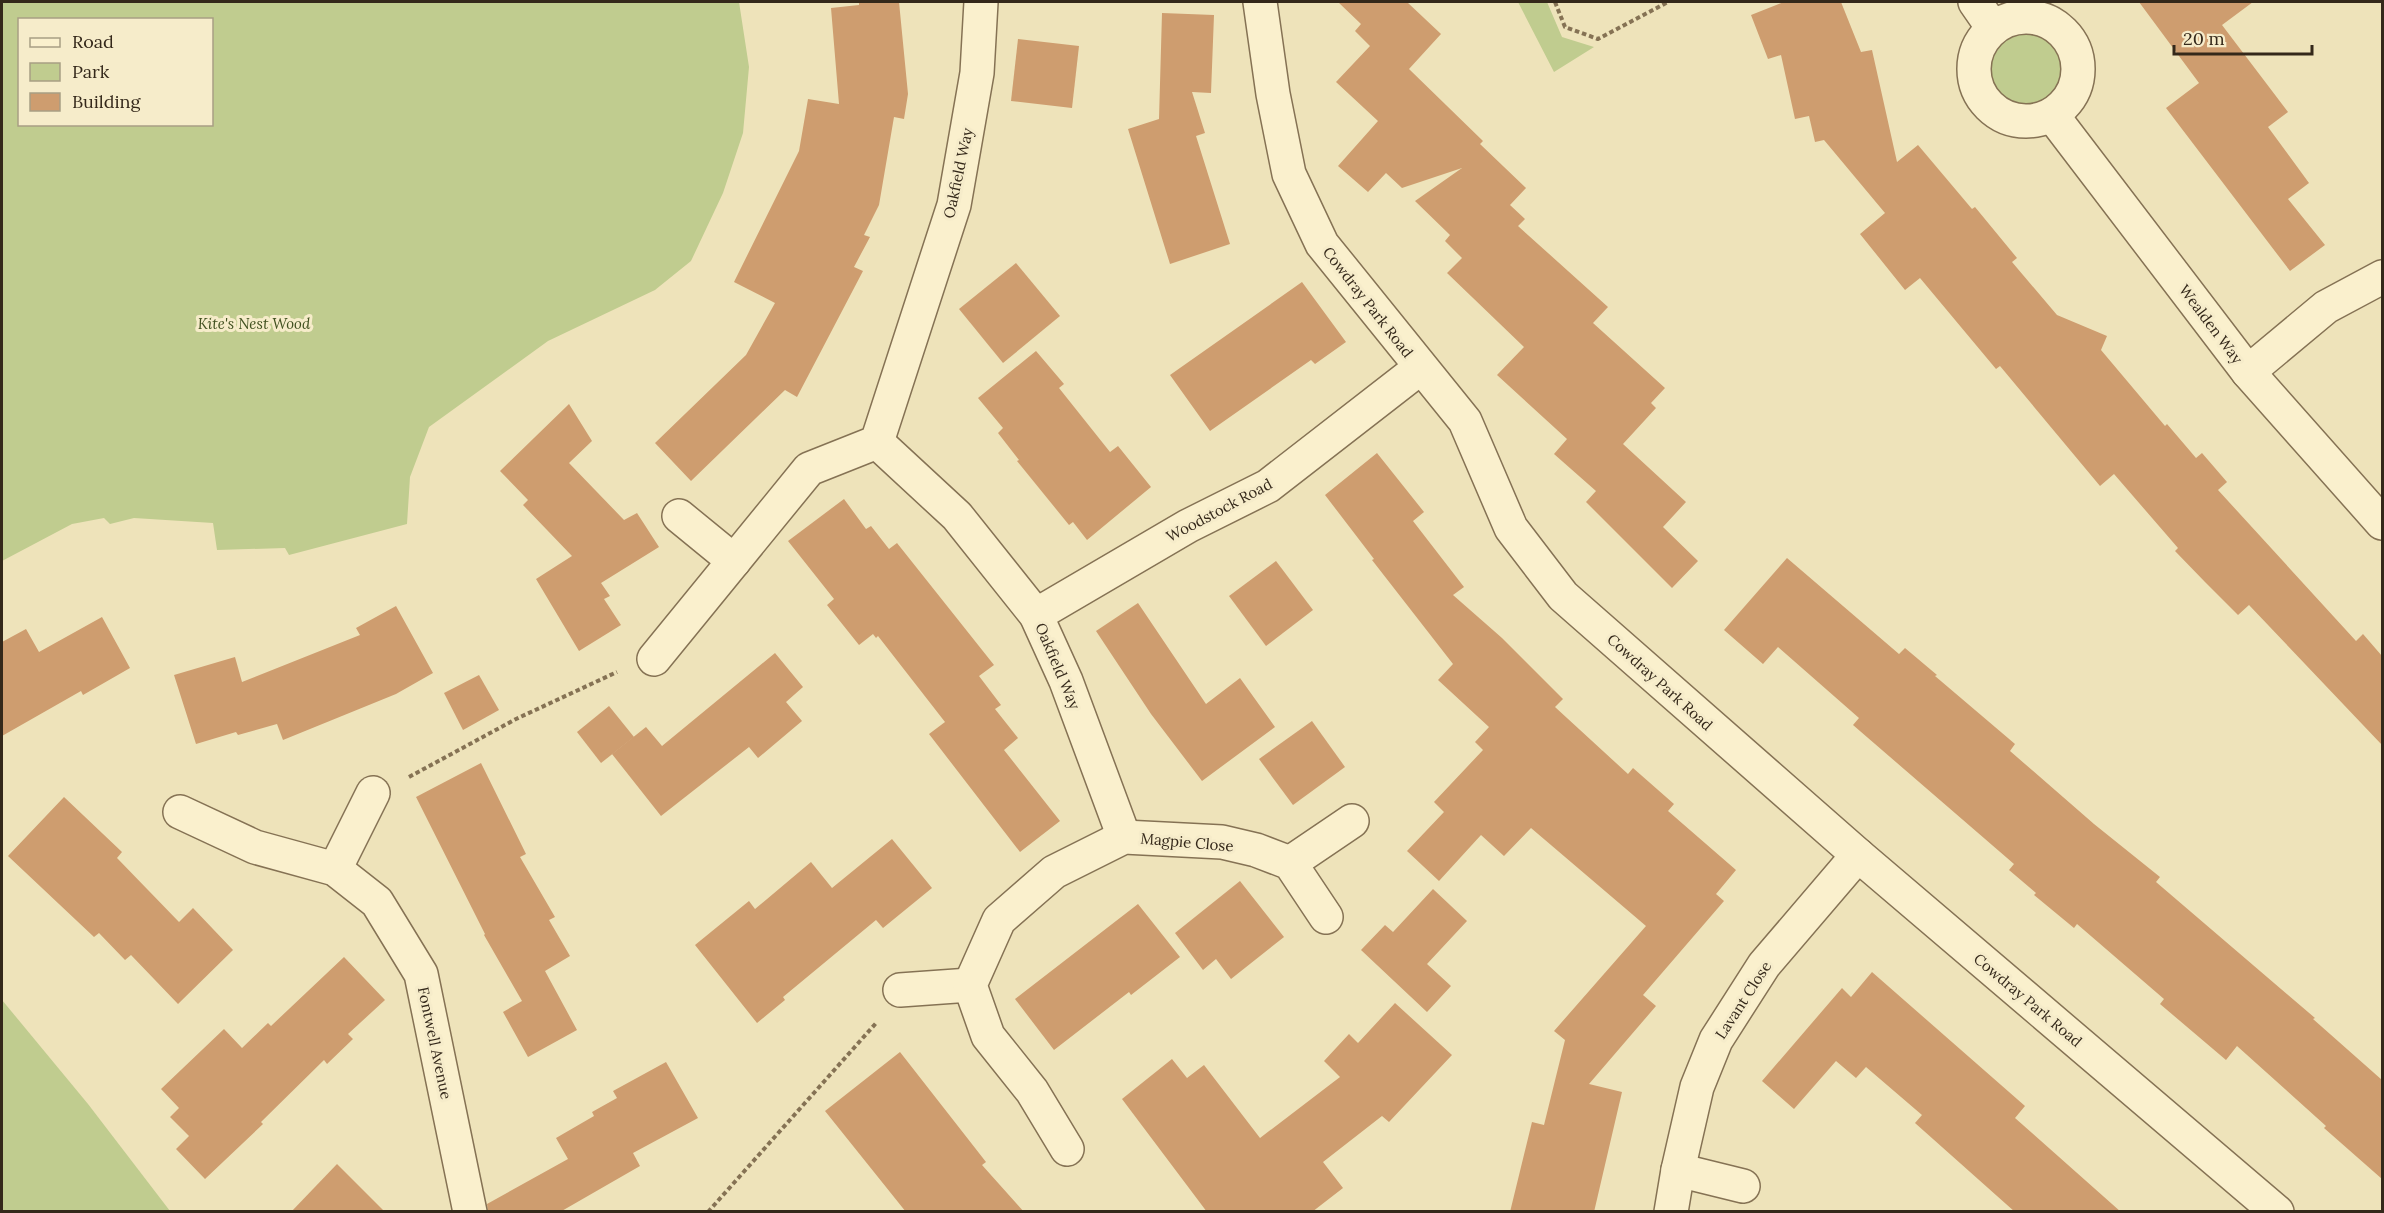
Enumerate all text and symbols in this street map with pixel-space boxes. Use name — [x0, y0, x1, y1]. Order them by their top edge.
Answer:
legend — [18, 18, 213, 126]
scale bar — [2174, 18, 2312, 56]
text: 20 m — [2183, 27, 2225, 50]
text: Road — [72, 30, 114, 53]
text: Park — [72, 60, 110, 83]
text: Building — [72, 90, 142, 113]
street label: Oakfield Way — [939, 126, 977, 220]
street label: Cowdray Park Road — [1319, 243, 1417, 361]
street label: Wealden Way — [2175, 281, 2247, 367]
park label: Kite's Nest Wood — [198, 314, 311, 333]
street label: Woodstock Road — [1163, 474, 1275, 546]
street label: Oakfield Way — [1031, 620, 1085, 712]
street label: Cowdray Park Road — [1603, 630, 1717, 734]
street label: Magpie Close — [1140, 828, 1234, 856]
street label: Cowdray Park Road — [1970, 949, 2086, 1051]
street label: Lavant Close — [1711, 958, 1775, 1042]
street label: Fontwell Avenue — [414, 985, 456, 1101]

